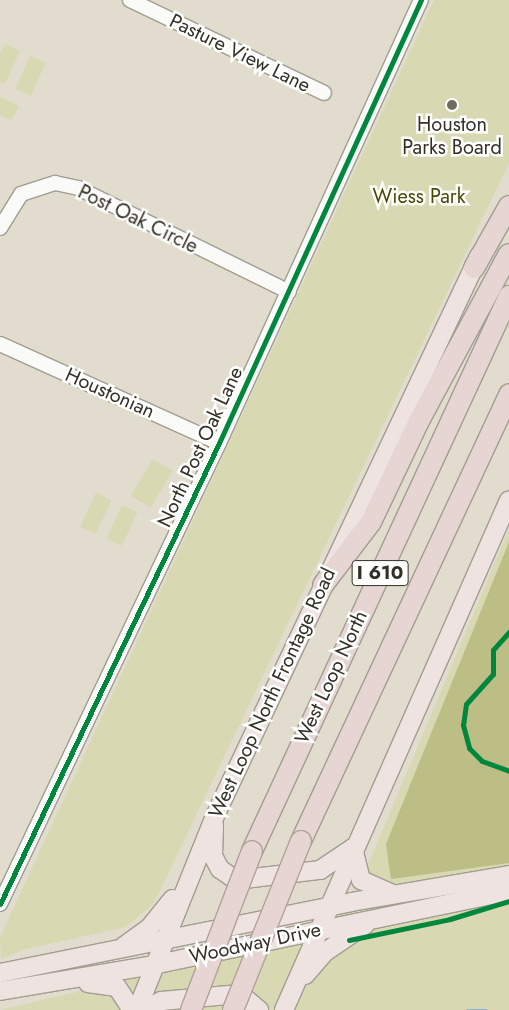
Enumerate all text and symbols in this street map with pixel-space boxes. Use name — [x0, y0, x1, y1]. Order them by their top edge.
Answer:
street label: Pasture View Lane — [166, 9, 314, 97]
marker: Houston Parks Board — [446, 99, 458, 111]
place label: Houston Parks Board — [402, 113, 502, 160]
street label: Post Oak Circle — [74, 180, 202, 258]
park label: Wiess Park — [372, 184, 466, 208]
street label: Houstonian — [62, 363, 158, 423]
street label: North Post Oak Lane — [152, 363, 248, 531]
road number: I 610 — [351, 556, 409, 590]
street label: West Loop North Frontage Road — [203, 564, 341, 822]
street label: West Loop North — [290, 607, 372, 747]
street label: Woodway Drive — [187, 917, 323, 969]

